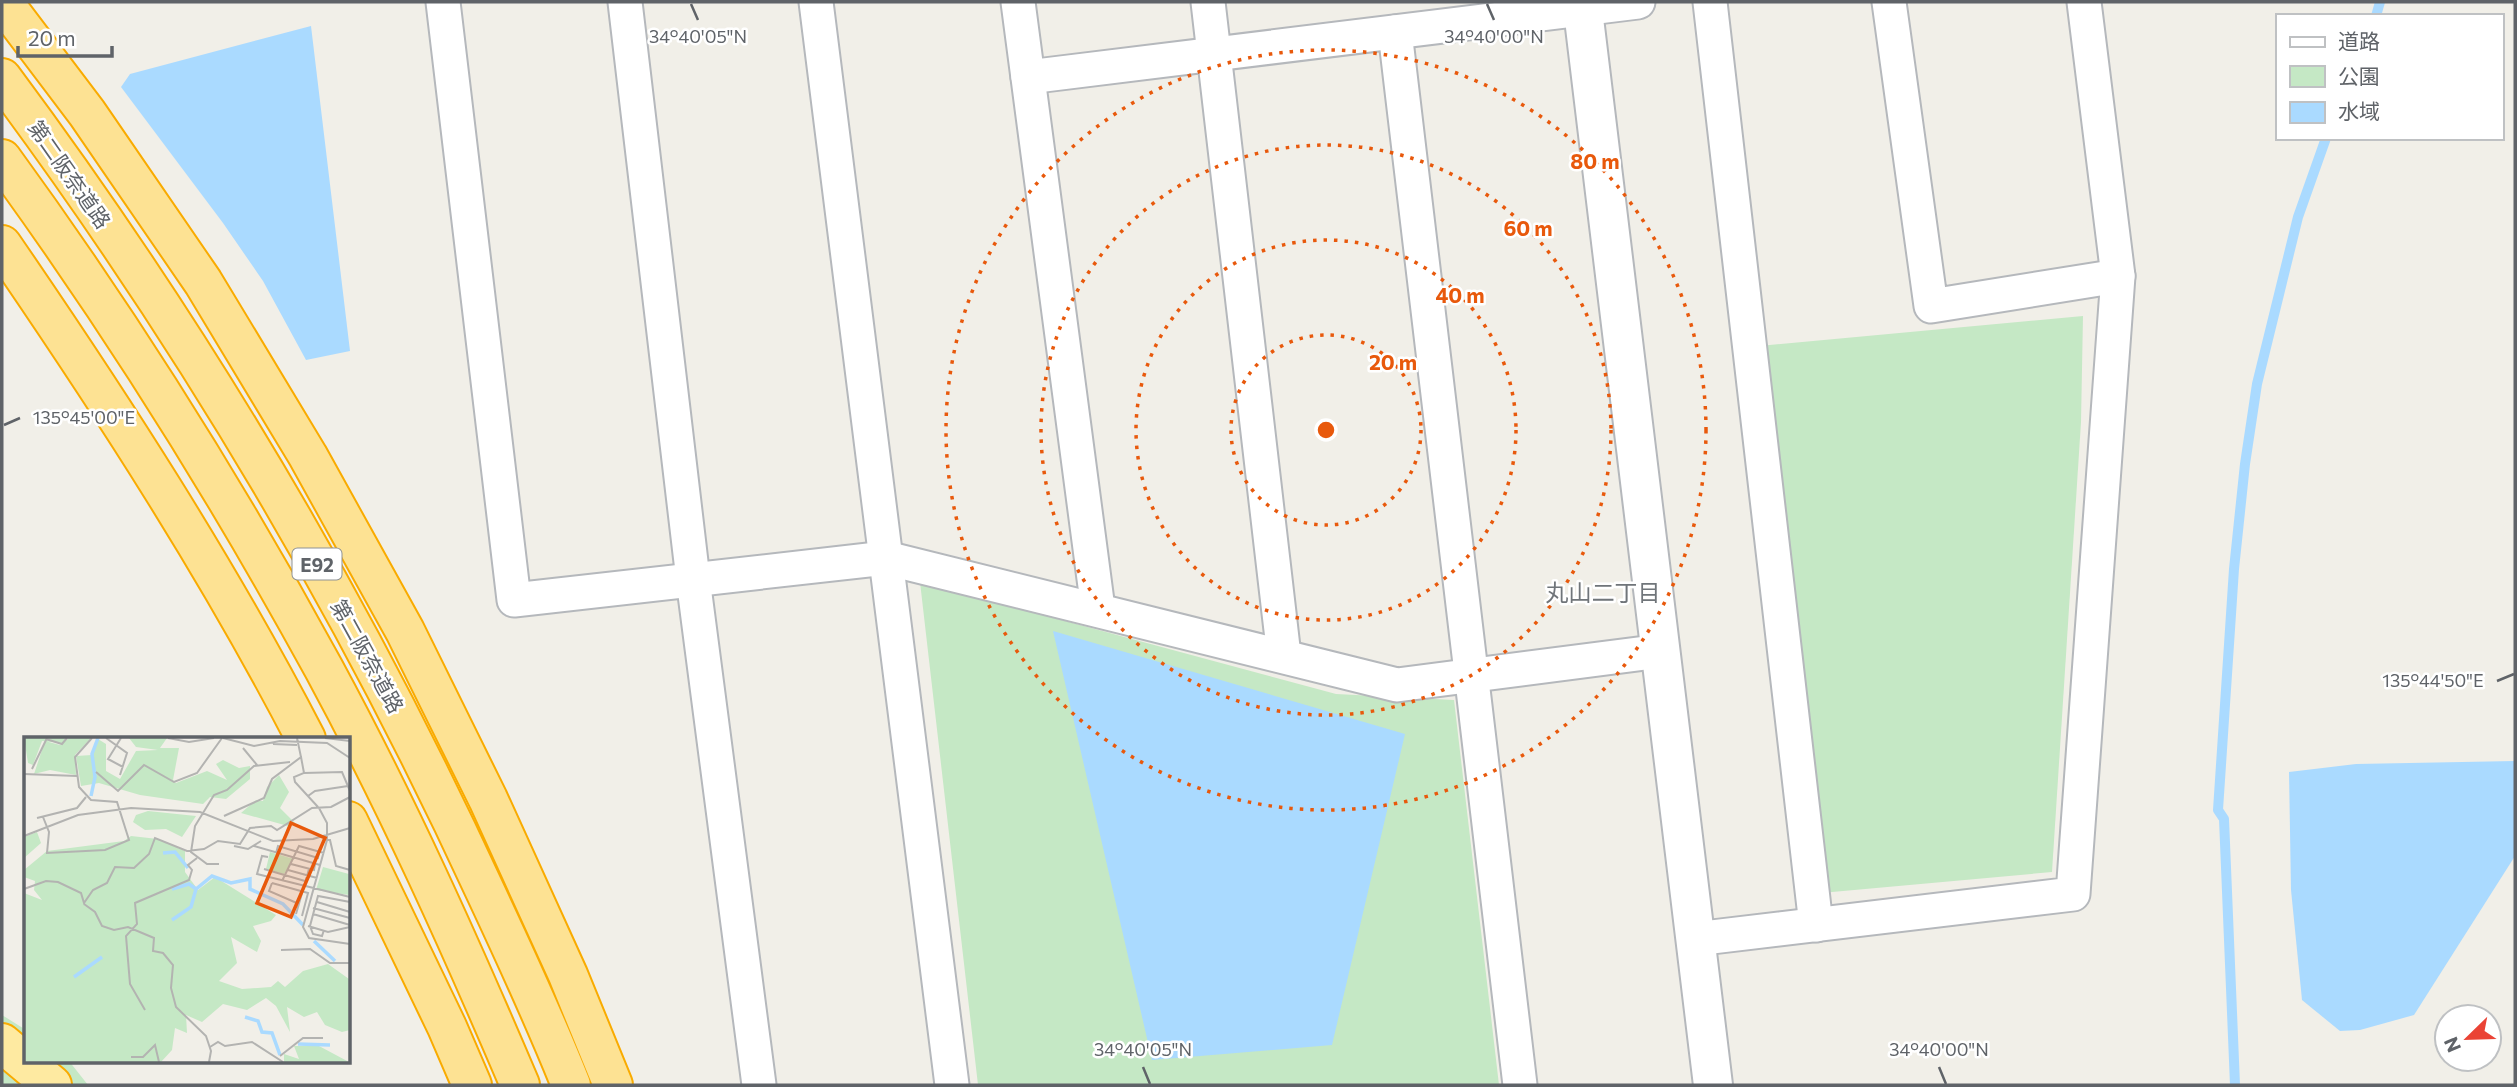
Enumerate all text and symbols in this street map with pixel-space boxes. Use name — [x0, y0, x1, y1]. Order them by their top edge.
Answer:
scale bar — [18, 14, 112, 58]
legend — [2276, 14, 2503, 140]
text: 20 m — [28, 25, 76, 50]
text: 34°40'05"N — [649, 25, 747, 47]
text: 34°40'00"N — [1444, 25, 1544, 47]
text: 道路 — [2338, 28, 2380, 53]
text: 公園 — [2338, 63, 2380, 88]
text: 水域 — [2338, 98, 2380, 123]
street label: 第二阪奈道路 — [24, 115, 116, 233]
text: 80 m — [1570, 148, 1620, 173]
text: 60 m — [1503, 215, 1553, 240]
text: 40 m — [1435, 282, 1485, 307]
text: 20 m — [1369, 349, 1417, 374]
text: 135°45'00"E — [33, 406, 135, 428]
centre of rings — [1314, 418, 1338, 442]
road number: E92 — [292, 548, 342, 580]
district label: 丸山二丁目 — [1546, 578, 1661, 606]
street label: 第二阪奈道路 — [327, 595, 409, 717]
text: 135°44'50"E — [2382, 669, 2484, 691]
inset map — [24, 737, 350, 1062]
north arrow — [2433, 1003, 2503, 1073]
text: N — [2439, 1034, 2465, 1056]
text: 34°40'05"N — [1094, 1038, 1192, 1060]
text: 34°40'00"N — [1889, 1038, 1989, 1060]

